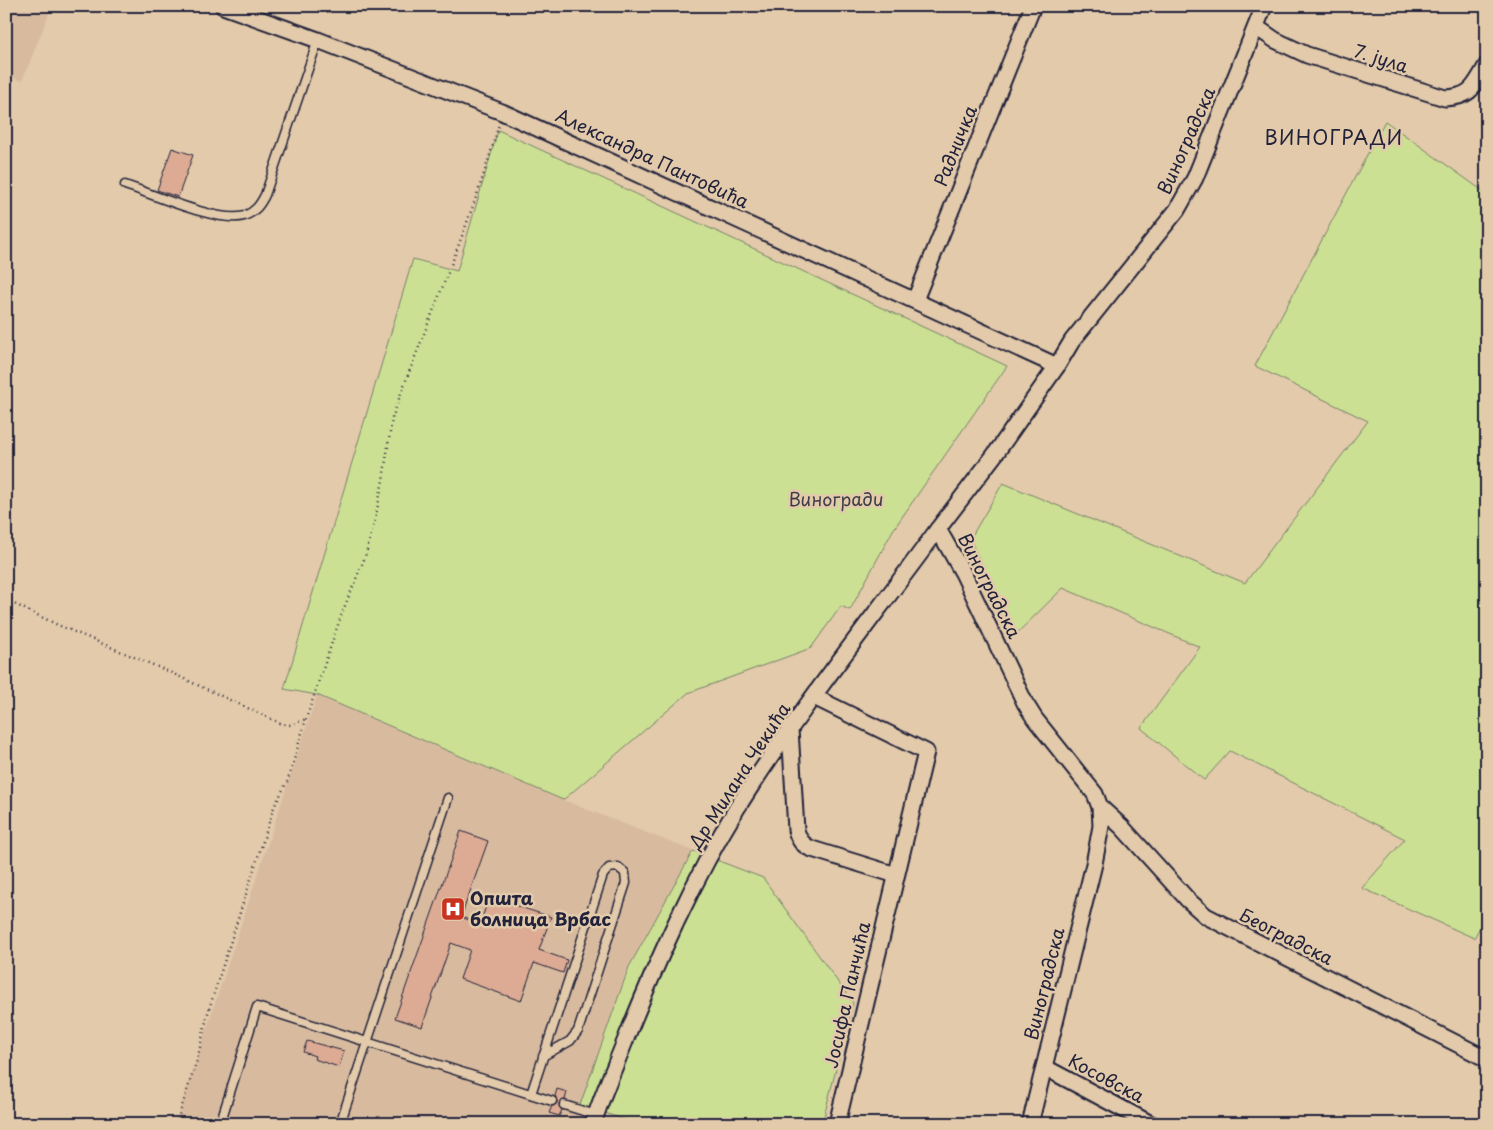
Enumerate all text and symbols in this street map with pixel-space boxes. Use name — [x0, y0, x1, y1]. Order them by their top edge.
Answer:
street label: 7. јула — [1351, 36, 1413, 79]
street label: Виноградска — [1150, 82, 1222, 198]
street label: Радничка — [926, 100, 983, 190]
street label: Александра Пантовића — [552, 101, 754, 215]
district label: ВИНОГРАДИ — [1265, 122, 1403, 152]
park label: Виногради — [789, 485, 883, 512]
street label: Виноградска — [952, 528, 1029, 643]
street label: Др Милана Чекића — [681, 696, 797, 855]
place label: Општа болница Врбас — [470, 884, 612, 932]
hospital icon: Општа болница Врбас — [440, 896, 466, 922]
street label: Београдска — [1235, 900, 1339, 971]
street label: Јосифа Панчића — [817, 918, 877, 1071]
street label: Виноградска — [1017, 924, 1071, 1043]
street label: Косовска — [1064, 1046, 1150, 1109]

